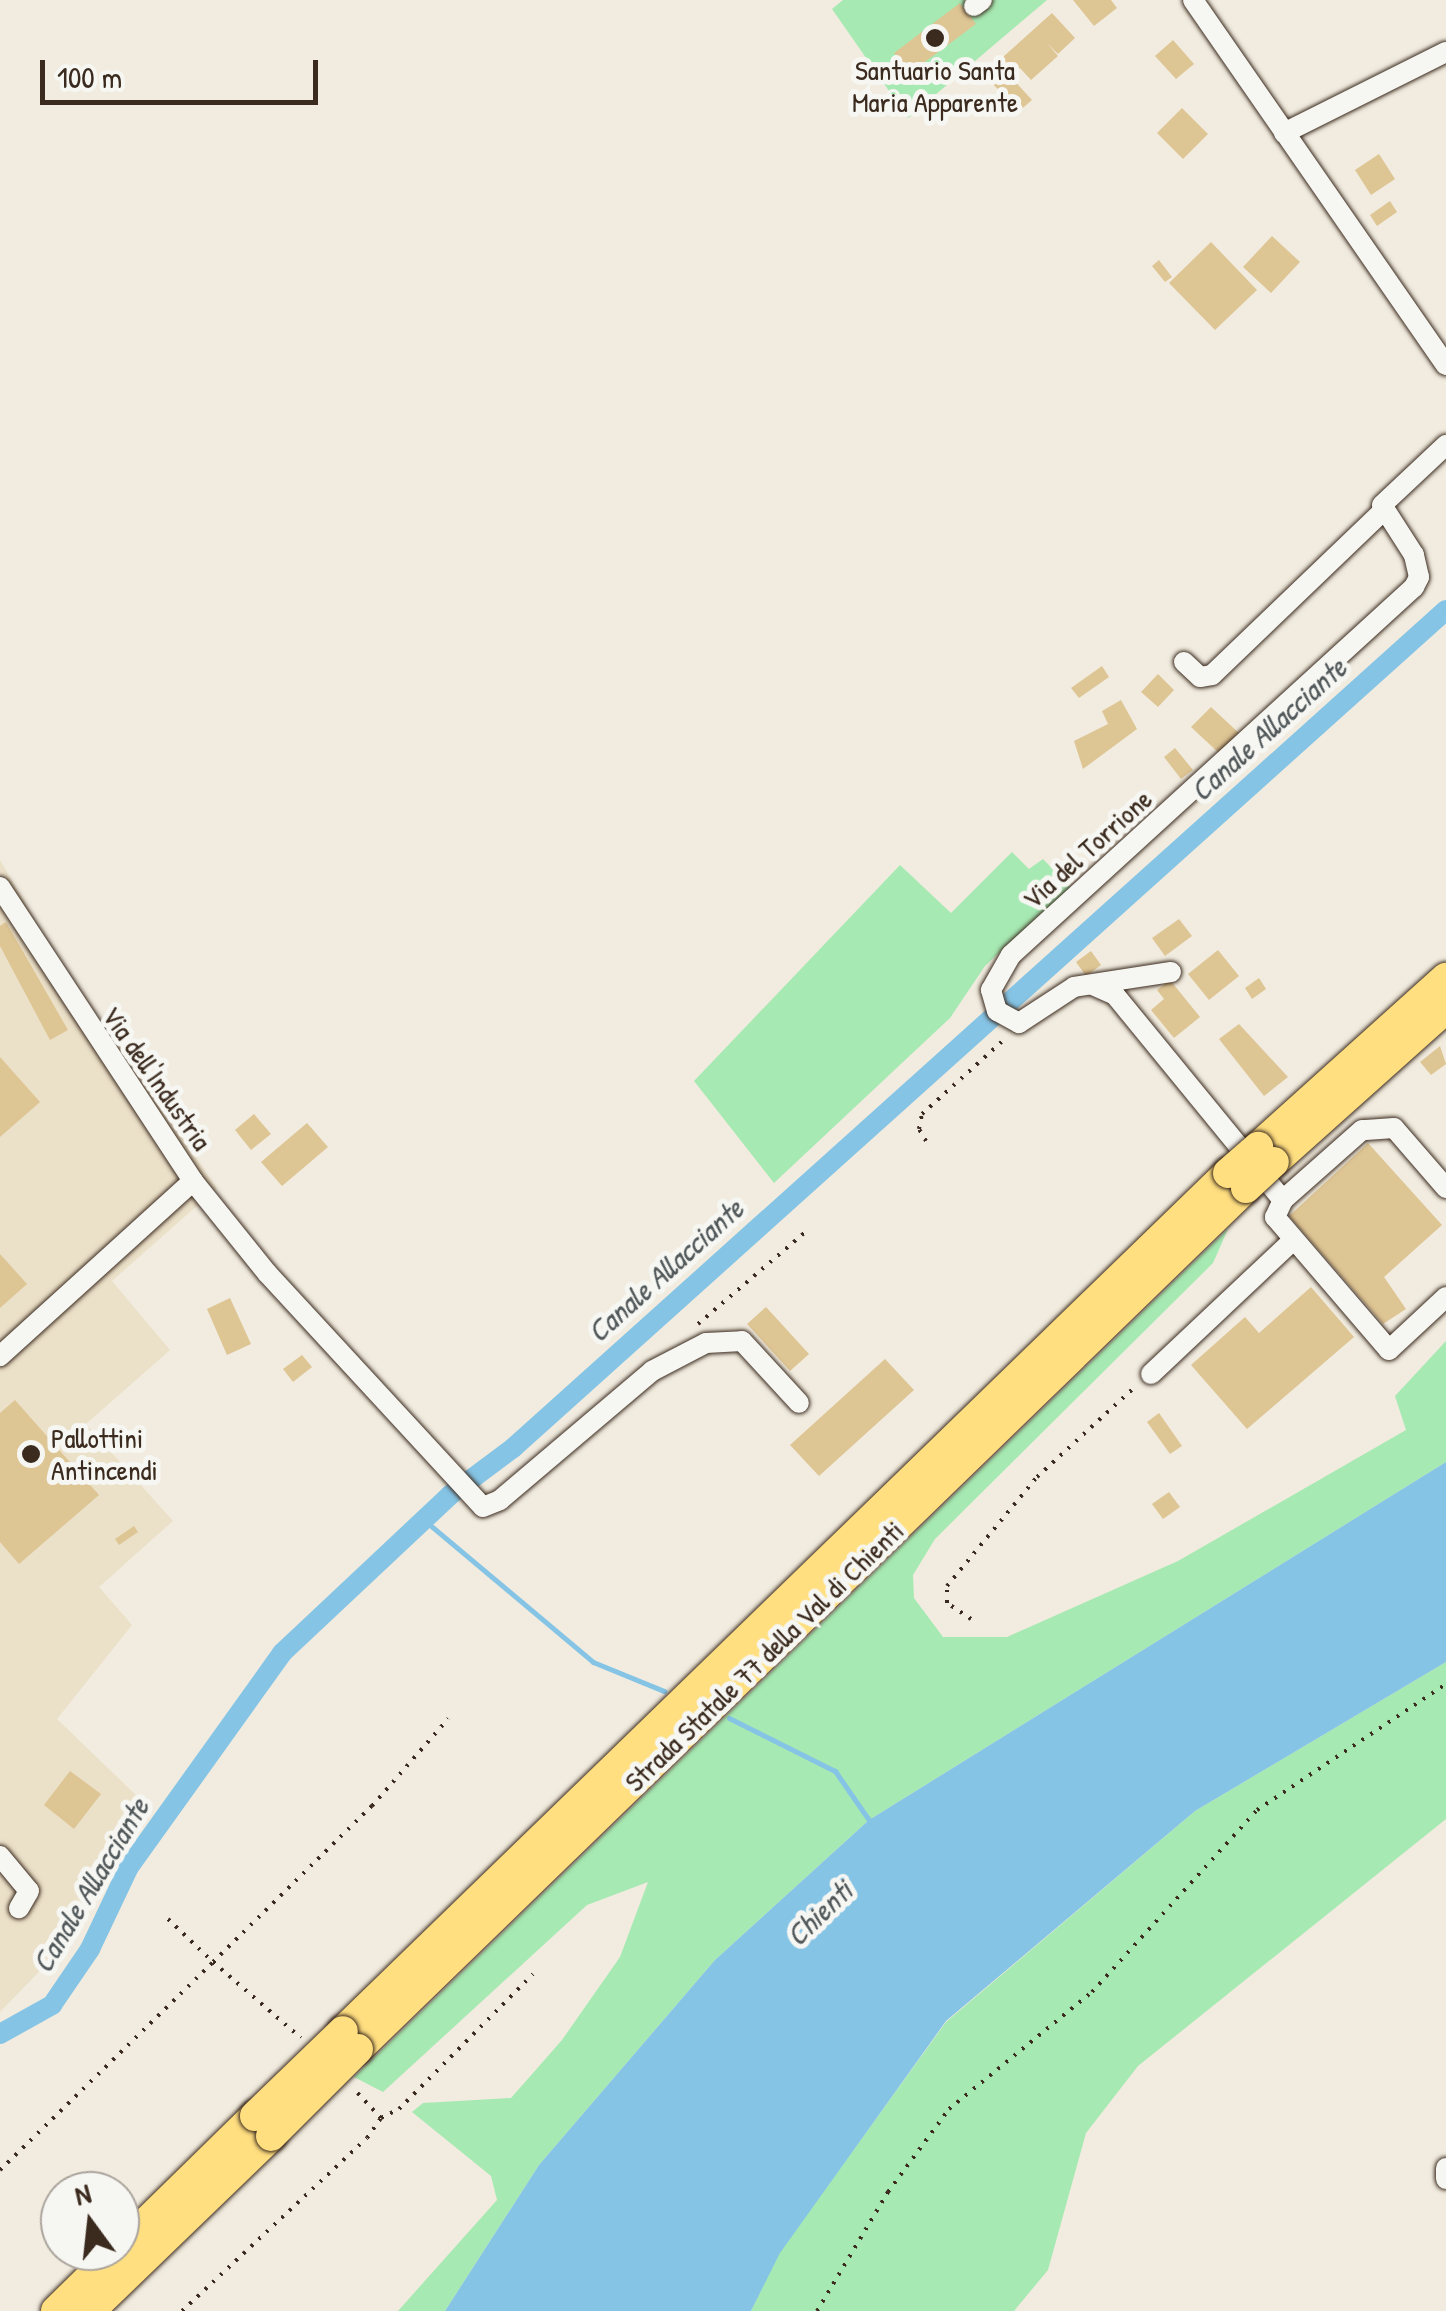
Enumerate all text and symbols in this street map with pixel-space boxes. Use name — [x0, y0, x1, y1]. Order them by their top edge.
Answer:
marker: Santuario Santa Maria Apparente — [924, 27, 946, 49]
scale bar — [45, 40, 322, 102]
place label: Santuario Santa Maria Apparente — [852, 53, 1018, 119]
text: 100 m — [57, 57, 122, 97]
water label: Canale Allacciante — [1183, 650, 1353, 808]
street label: Via del Torrione — [1015, 782, 1159, 916]
street label: Via dell'Industria — [95, 1000, 219, 1156]
water label: Canale Allacciante — [580, 1191, 750, 1349]
place label: Pallottini Antincendi — [51, 1421, 158, 1487]
marker: Pallottini Antincendi — [20, 1443, 42, 1465]
street label: Strada Statale 77 della Val di Chienti — [618, 1514, 910, 1798]
water label: Canale Allacciante — [24, 1791, 156, 1979]
water label: Chienti — [778, 1873, 860, 1953]
north arrow — [40, 2171, 140, 2271]
text: N — [71, 2174, 95, 2214]

